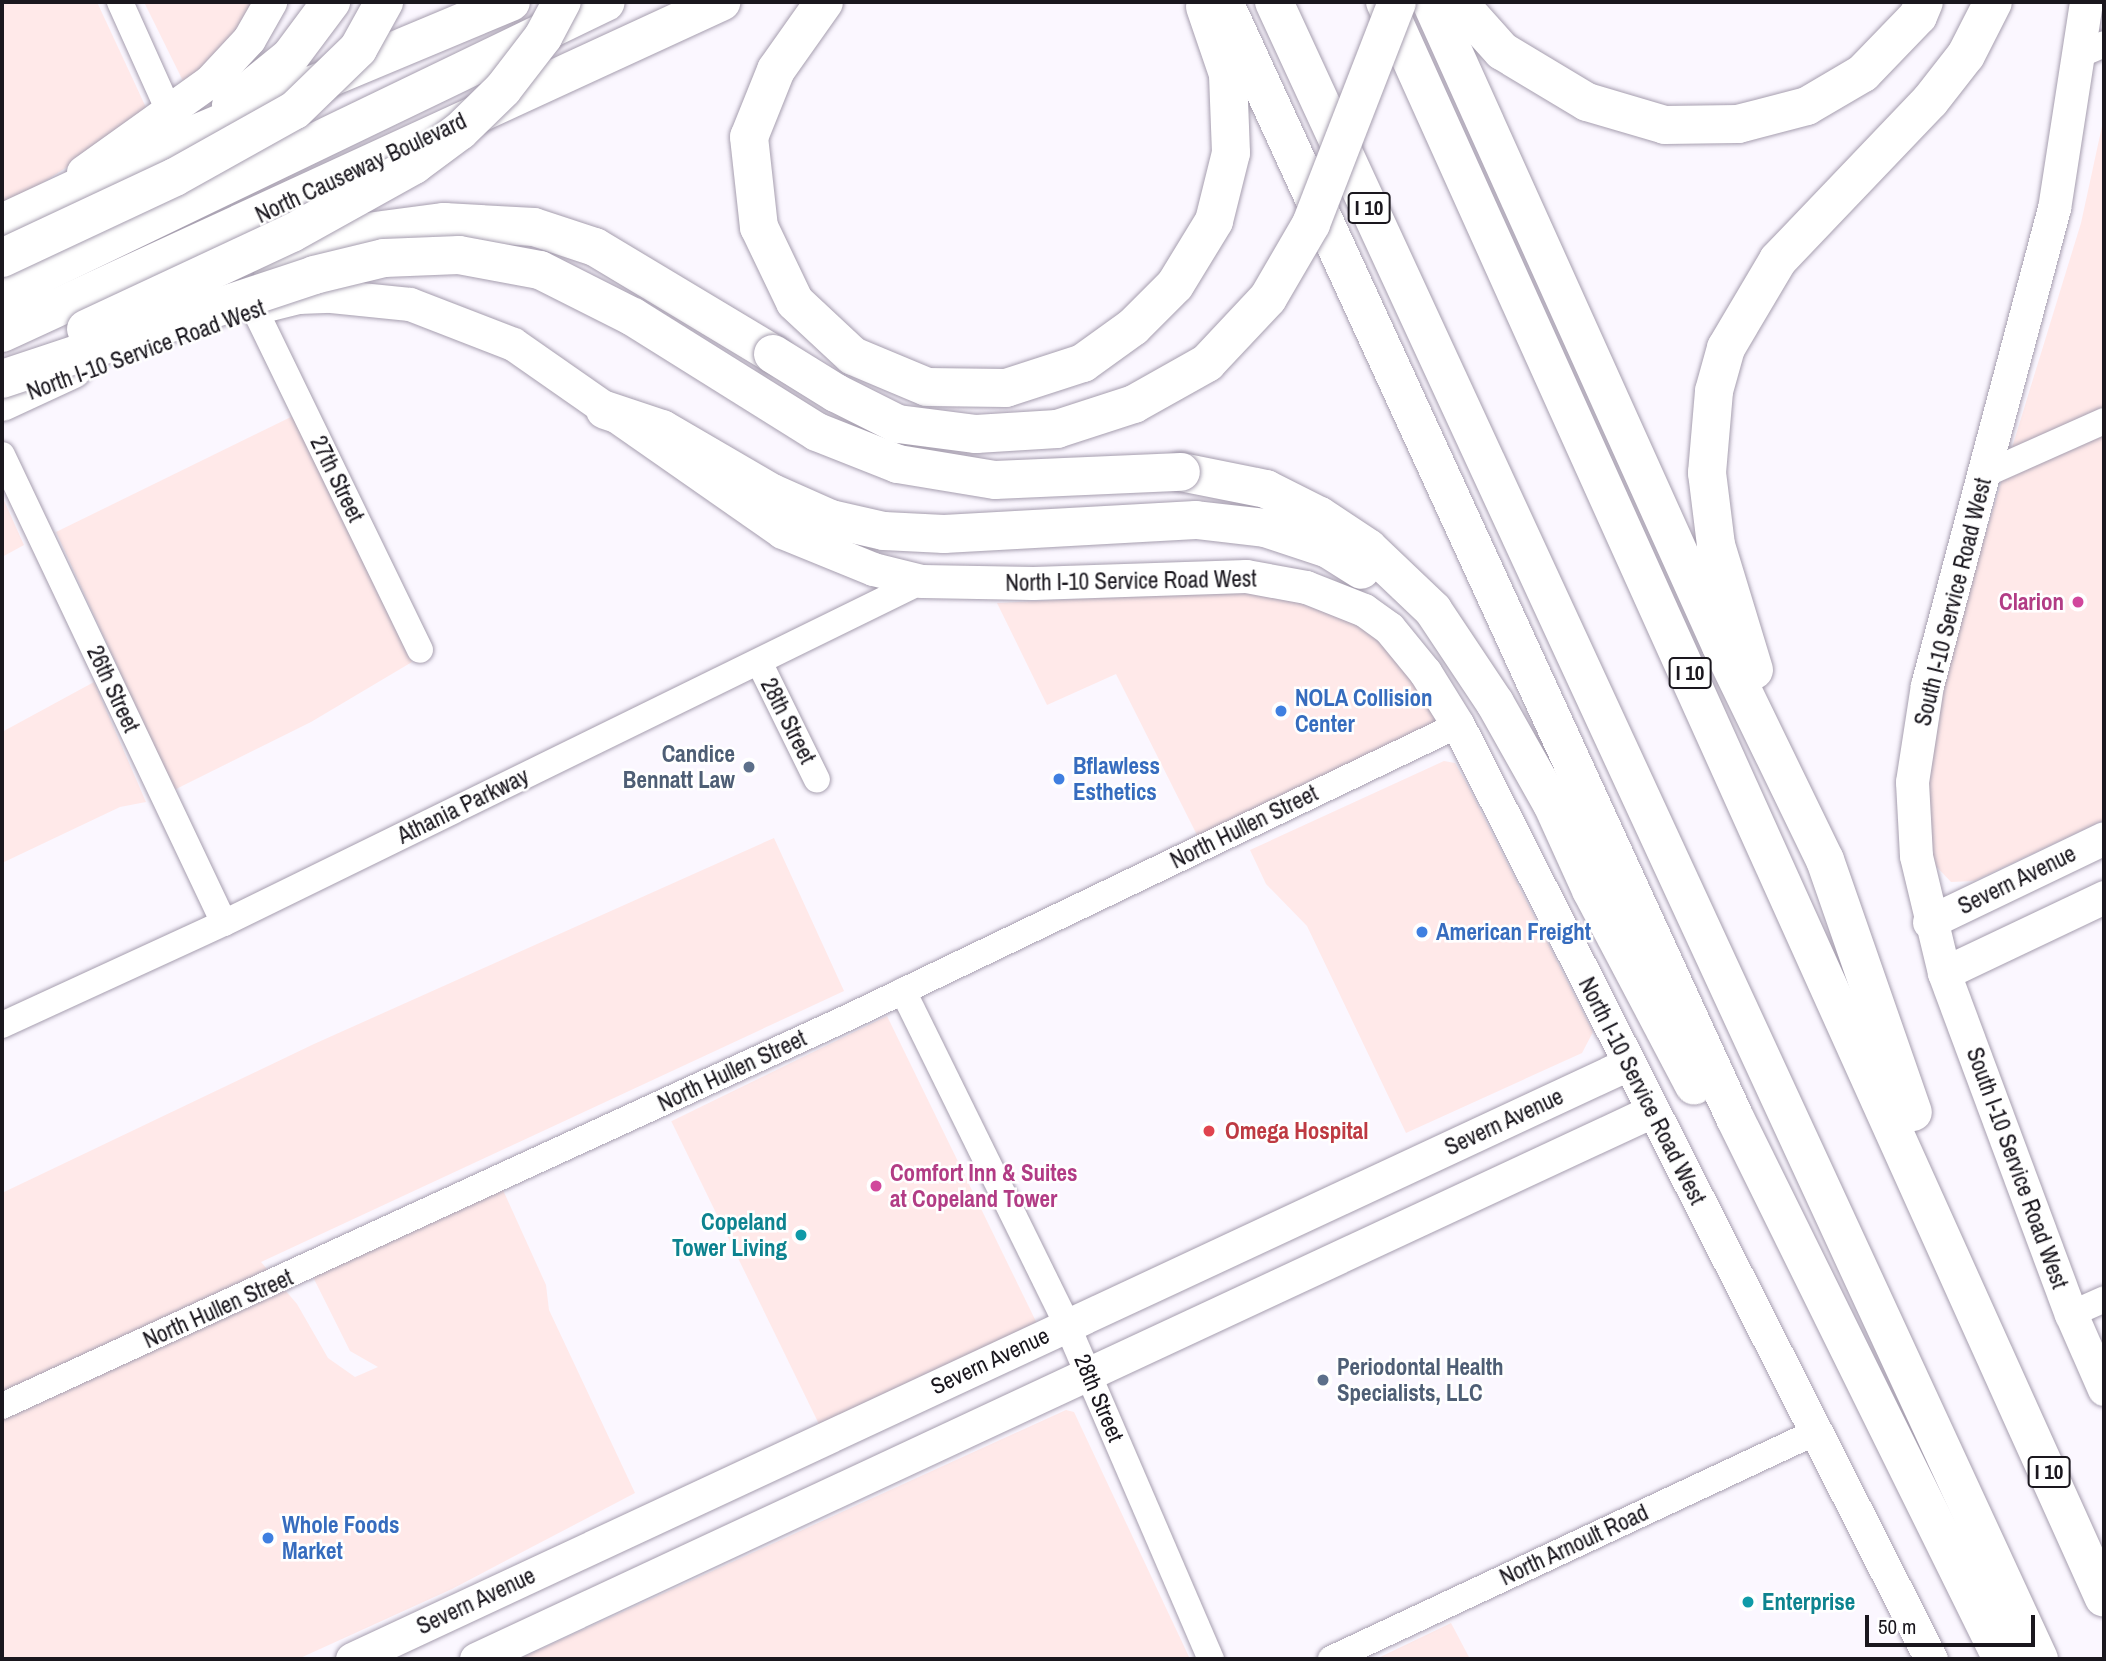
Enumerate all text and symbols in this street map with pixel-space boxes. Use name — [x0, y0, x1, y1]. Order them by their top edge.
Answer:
street label: North Causeway Boulevard — [251, 107, 471, 229]
road number: I 10 — [1346, 190, 1392, 226]
street label: North I-10 Service Road West — [23, 294, 269, 406]
street label: 27th Street — [304, 431, 370, 527]
street label: South I-10 Service Road West — [1909, 475, 1997, 729]
street label: North I-10 Service Road West — [1005, 565, 1257, 597]
place label: Clarion — [1999, 588, 2064, 616]
marker: Clarion — [2070, 594, 2086, 610]
street label: 26th Street — [81, 641, 145, 737]
road number: I 10 — [1667, 656, 1713, 690]
street label: 28th Street — [755, 674, 821, 768]
place label: NOLA Collision Center — [1295, 684, 1433, 738]
marker: NOLA Collision Center — [1273, 703, 1289, 719]
place label: Candice Bennatt Law — [623, 740, 735, 794]
place label: Bflawless Esthetics — [1073, 752, 1160, 806]
marker: Candice Bennatt Law — [741, 759, 757, 775]
street label: Athania Parkway — [393, 762, 533, 850]
marker: Bflawless Esthetics — [1051, 771, 1067, 787]
street label: North Hullen Street — [1166, 779, 1322, 875]
street label: Severn Avenue — [1953, 839, 2081, 921]
place label: American Freight — [1436, 918, 1591, 946]
marker: American Freight — [1414, 924, 1430, 940]
street label: North I-10 Service Road West — [1573, 973, 1711, 1209]
street label: North Hullen Street — [653, 1025, 811, 1117]
street label: South I-10 Service Road West — [1961, 1044, 2073, 1292]
street label: Severn Avenue — [1440, 1082, 1568, 1162]
place label: Omega Hospital — [1225, 1117, 1369, 1145]
marker: Omega Hospital — [1199, 1121, 1219, 1141]
place label: Comfort Inn & Suites at Copeland Tower — [890, 1159, 1078, 1213]
marker: Comfort Inn & Suites at Copeland Tower — [868, 1178, 884, 1194]
place label: Copeland Tower Living — [672, 1208, 787, 1262]
marker: Copeland Tower Living — [793, 1227, 809, 1243]
street label: North Hullen Street — [139, 1264, 297, 1354]
street label: Severn Avenue — [926, 1321, 1054, 1401]
street label: 28th Street — [1068, 1350, 1130, 1446]
place label: Periodontal Health Specialists, LLC — [1337, 1353, 1504, 1407]
marker: Periodontal Health Specialists, LLC — [1315, 1372, 1331, 1388]
road number: I 10 — [2026, 1454, 2072, 1490]
street label: North Arnoult Road — [1495, 1498, 1653, 1592]
place label: Whole Foods Market — [282, 1511, 399, 1565]
marker: Whole Foods Market — [260, 1530, 276, 1546]
street label: Severn Avenue — [412, 1561, 540, 1641]
place label: Enterprise — [1762, 1588, 1855, 1616]
marker: Enterprise — [1740, 1594, 1756, 1610]
scale bar — [1868, 1602, 2038, 1646]
text: 50 m — [1878, 1612, 1916, 1641]

